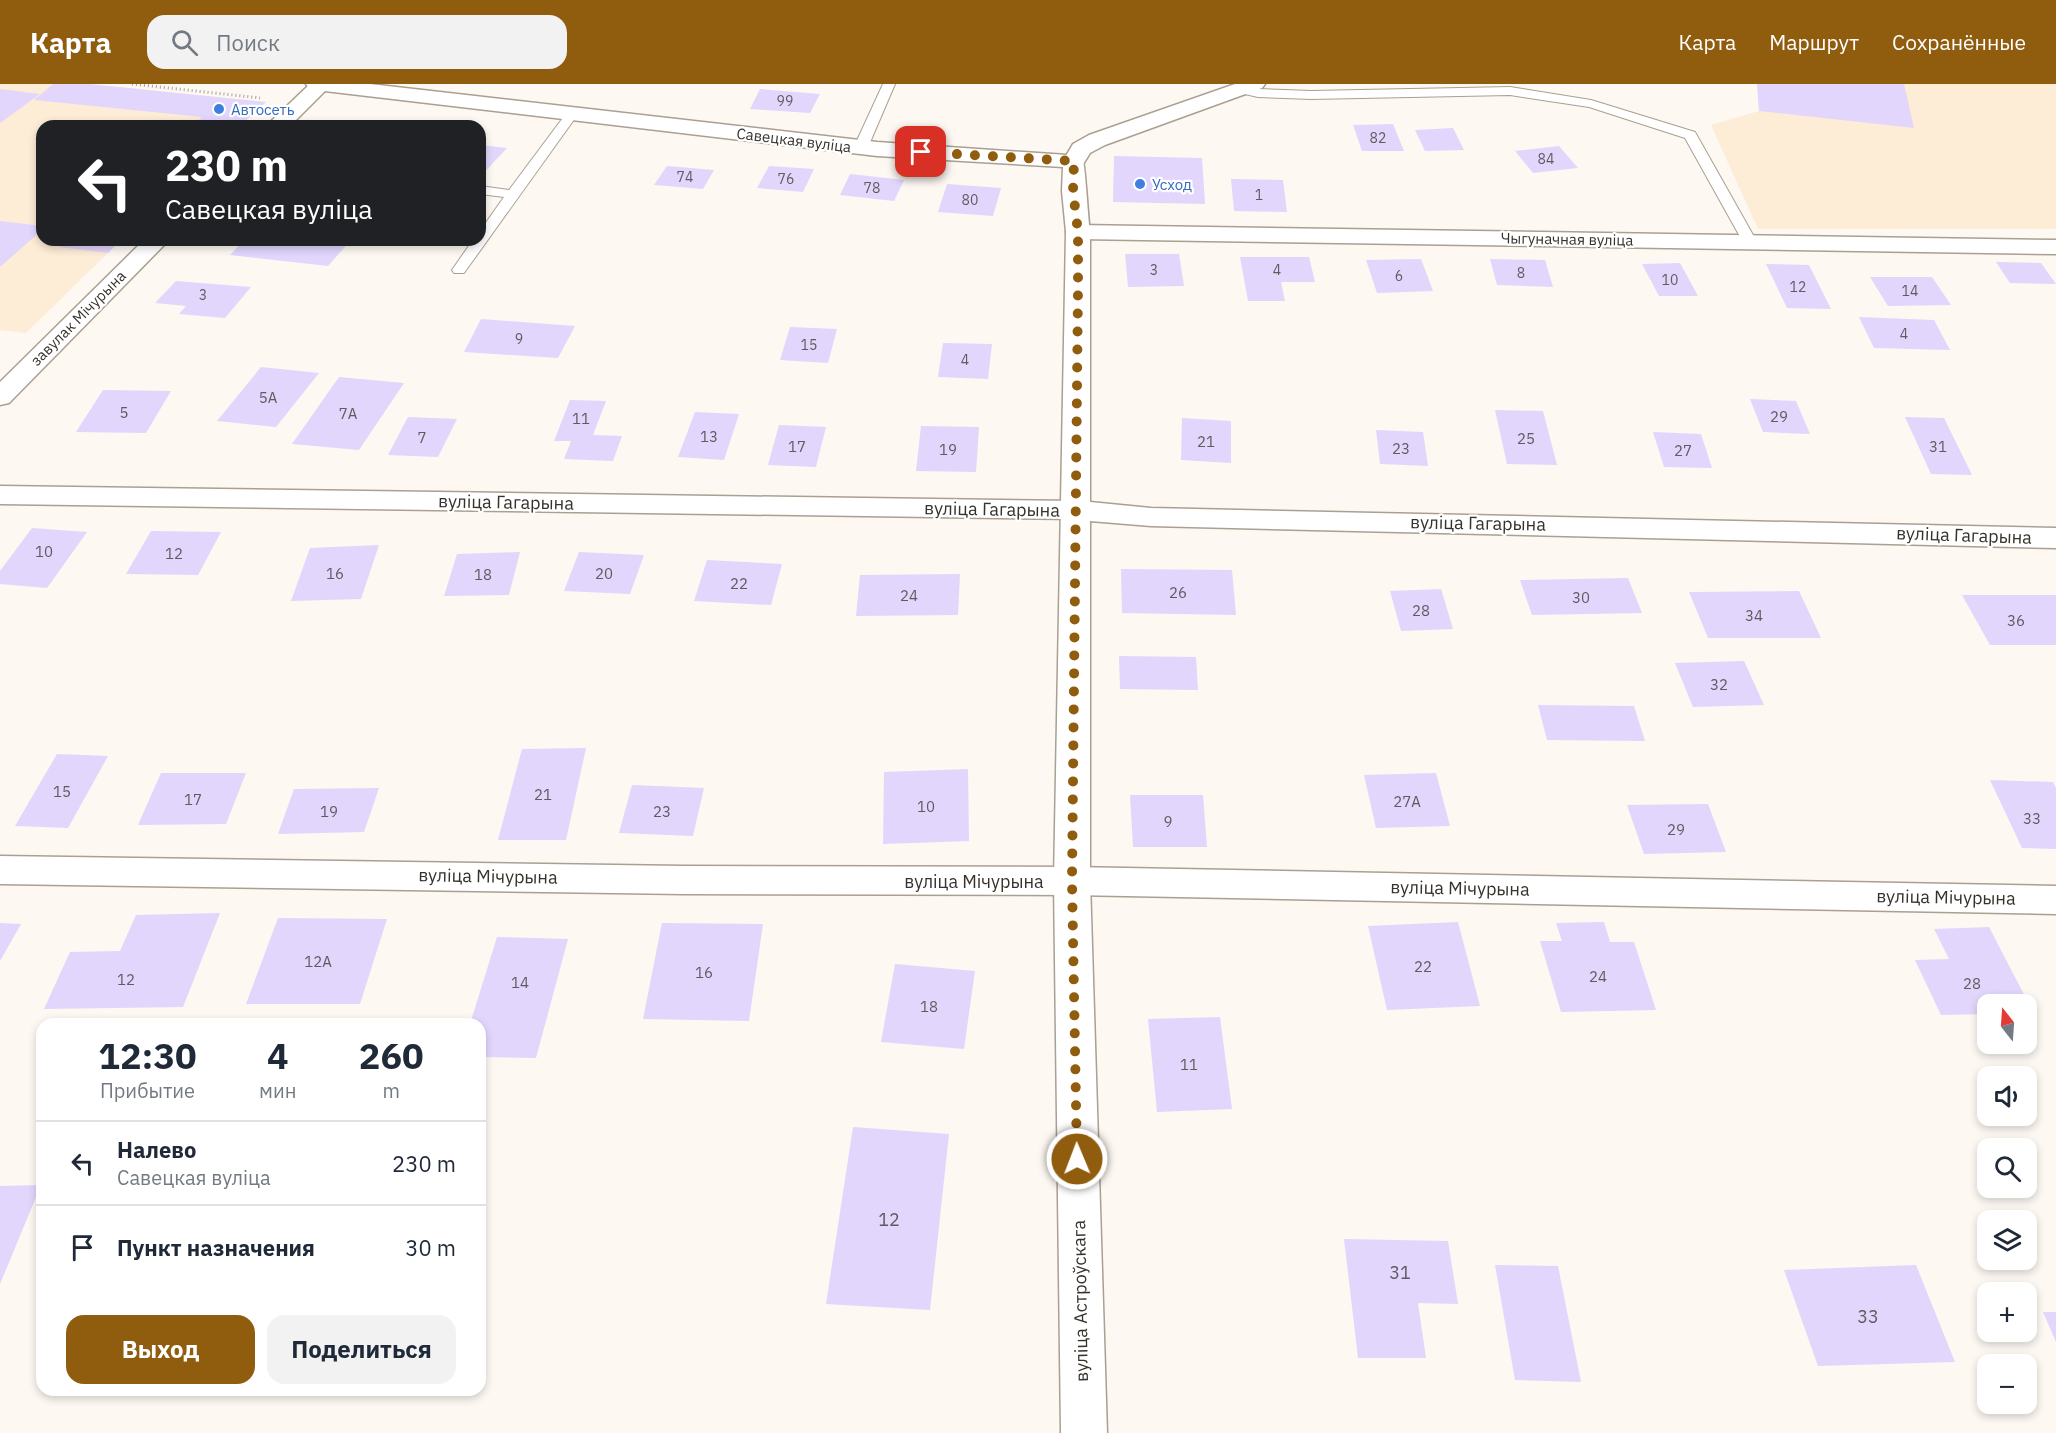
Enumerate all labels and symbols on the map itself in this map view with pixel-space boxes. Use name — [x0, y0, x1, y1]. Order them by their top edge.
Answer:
house number: 99 — [777, 92, 793, 110]
place label: Автосеть — [231, 100, 295, 119]
marker: Автосеть — [212, 102, 226, 116]
street label: Савецкая вуліца — [736, 124, 852, 156]
pin — [895, 126, 946, 177]
house number: 82 — [1370, 129, 1386, 147]
house number: 84 — [1538, 150, 1554, 168]
house number: 74 — [677, 168, 693, 186]
house number: 76 — [778, 170, 794, 188]
place label: Усход — [1152, 175, 1192, 194]
marker: Усход — [1133, 177, 1147, 191]
house number: 78 — [864, 179, 880, 197]
house number: 1 — [1255, 186, 1263, 204]
house number: 80 — [962, 191, 978, 209]
street label: Чыгуначная вуліца — [1501, 228, 1633, 250]
house number: 3 — [1150, 261, 1158, 279]
house number: 4 — [1273, 261, 1281, 279]
house number: 8 — [1517, 264, 1525, 282]
street label: завулак Мічурына — [26, 266, 130, 370]
house number: 6 — [1395, 267, 1403, 285]
house number: 10 — [1662, 271, 1678, 289]
house number: 12 — [1790, 278, 1806, 296]
house number: 14 — [1902, 282, 1918, 300]
house number: 3 — [199, 286, 207, 304]
house number: 4 — [1900, 325, 1908, 343]
house number: 9 — [515, 330, 523, 348]
house number: 15 — [801, 336, 817, 354]
house number: 4 — [961, 351, 969, 369]
house number: 5А — [259, 388, 278, 407]
house number: 5 — [119, 403, 129, 422]
house number: 7А — [339, 404, 358, 423]
house number: 29 — [1770, 407, 1788, 426]
house number: 11 — [572, 409, 590, 428]
house number: 13 — [700, 427, 718, 446]
house number: 7 — [417, 428, 427, 447]
house number: 25 — [1517, 429, 1535, 448]
house number: 21 — [1197, 432, 1215, 451]
house number: 17 — [788, 437, 806, 456]
house number: 31 — [1929, 437, 1947, 456]
house number: 23 — [1392, 439, 1410, 458]
house number: 19 — [939, 440, 957, 459]
house number: 27 — [1674, 441, 1692, 460]
street label: вуліца Гагарына — [438, 489, 574, 515]
street label: вуліца Гагарына — [924, 496, 1060, 522]
street label: вуліца Гагарына — [1410, 510, 1546, 536]
street label: вуліца Гагарына — [1896, 521, 2033, 549]
house number: 10 — [35, 542, 53, 561]
house number: 12 — [165, 544, 183, 563]
house number: 16 — [326, 564, 344, 583]
house number: 20 — [595, 564, 613, 583]
house number: 18 — [474, 565, 492, 584]
house number: 22 — [730, 574, 748, 593]
house number: 26 — [1169, 583, 1187, 602]
house number: 24 — [900, 586, 918, 605]
house number: 30 — [1572, 588, 1590, 607]
house number: 28 — [1412, 601, 1430, 620]
house number: 34 — [1745, 606, 1763, 625]
house number: 36 — [2007, 611, 2025, 630]
house number: 32 — [1710, 675, 1728, 694]
house number: 15 — [53, 782, 71, 801]
house number: 21 — [534, 785, 552, 804]
house number: 17 — [184, 790, 202, 809]
house number: 27А — [1393, 792, 1421, 811]
house number: 10 — [917, 797, 935, 816]
house number: 19 — [320, 802, 338, 821]
house number: 23 — [653, 802, 671, 821]
house number: 33 — [2023, 809, 2041, 828]
house number: 9 — [1163, 812, 1173, 831]
house number: 29 — [1667, 820, 1685, 839]
street label: вуліца Мічурына — [418, 863, 558, 889]
street label: вуліца Мічурына — [904, 870, 1044, 893]
street label: вуліца Мічурына — [1390, 875, 1530, 901]
street label: вуліца Мічурына — [1876, 884, 2016, 910]
house number: 12А — [304, 952, 332, 971]
house number: 22 — [1414, 957, 1432, 976]
house number: 16 — [695, 963, 713, 982]
house number: 24 — [1589, 967, 1607, 986]
house number: 12 — [117, 970, 135, 989]
house number: 14 — [511, 973, 529, 992]
house number: 28 — [1963, 974, 1981, 993]
north arrow — [1977, 994, 2037, 1054]
house number: 18 — [920, 997, 938, 1016]
house number: 11 — [1180, 1055, 1198, 1074]
position arrow — [1045, 1127, 1109, 1191]
house number: 12 — [878, 1208, 900, 1231]
street label: вуліца Астроўскага — [1067, 1220, 1093, 1382]
house number: 31 — [1389, 1261, 1411, 1284]
house number: 33 — [1857, 1305, 1879, 1328]

